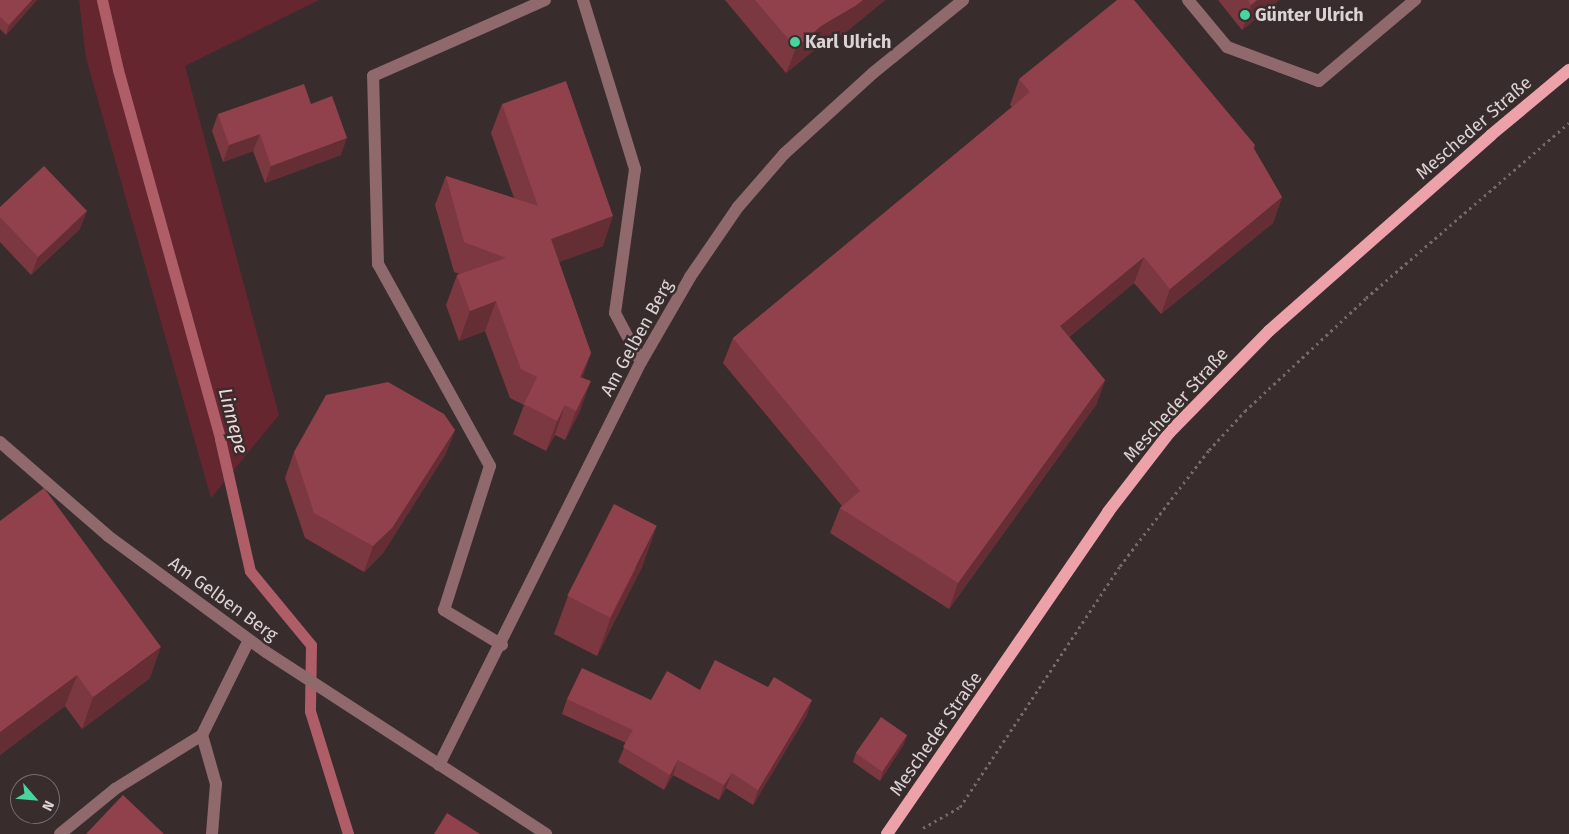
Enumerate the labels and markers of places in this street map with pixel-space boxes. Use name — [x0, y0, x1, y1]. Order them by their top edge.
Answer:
place label: Günter Ulrich — [1255, 4, 1364, 26]
marker: Günter Ulrich — [1239, 9, 1251, 21]
place label: Karl Ulrich — [805, 31, 891, 53]
marker: Karl Ulrich — [789, 36, 801, 48]

